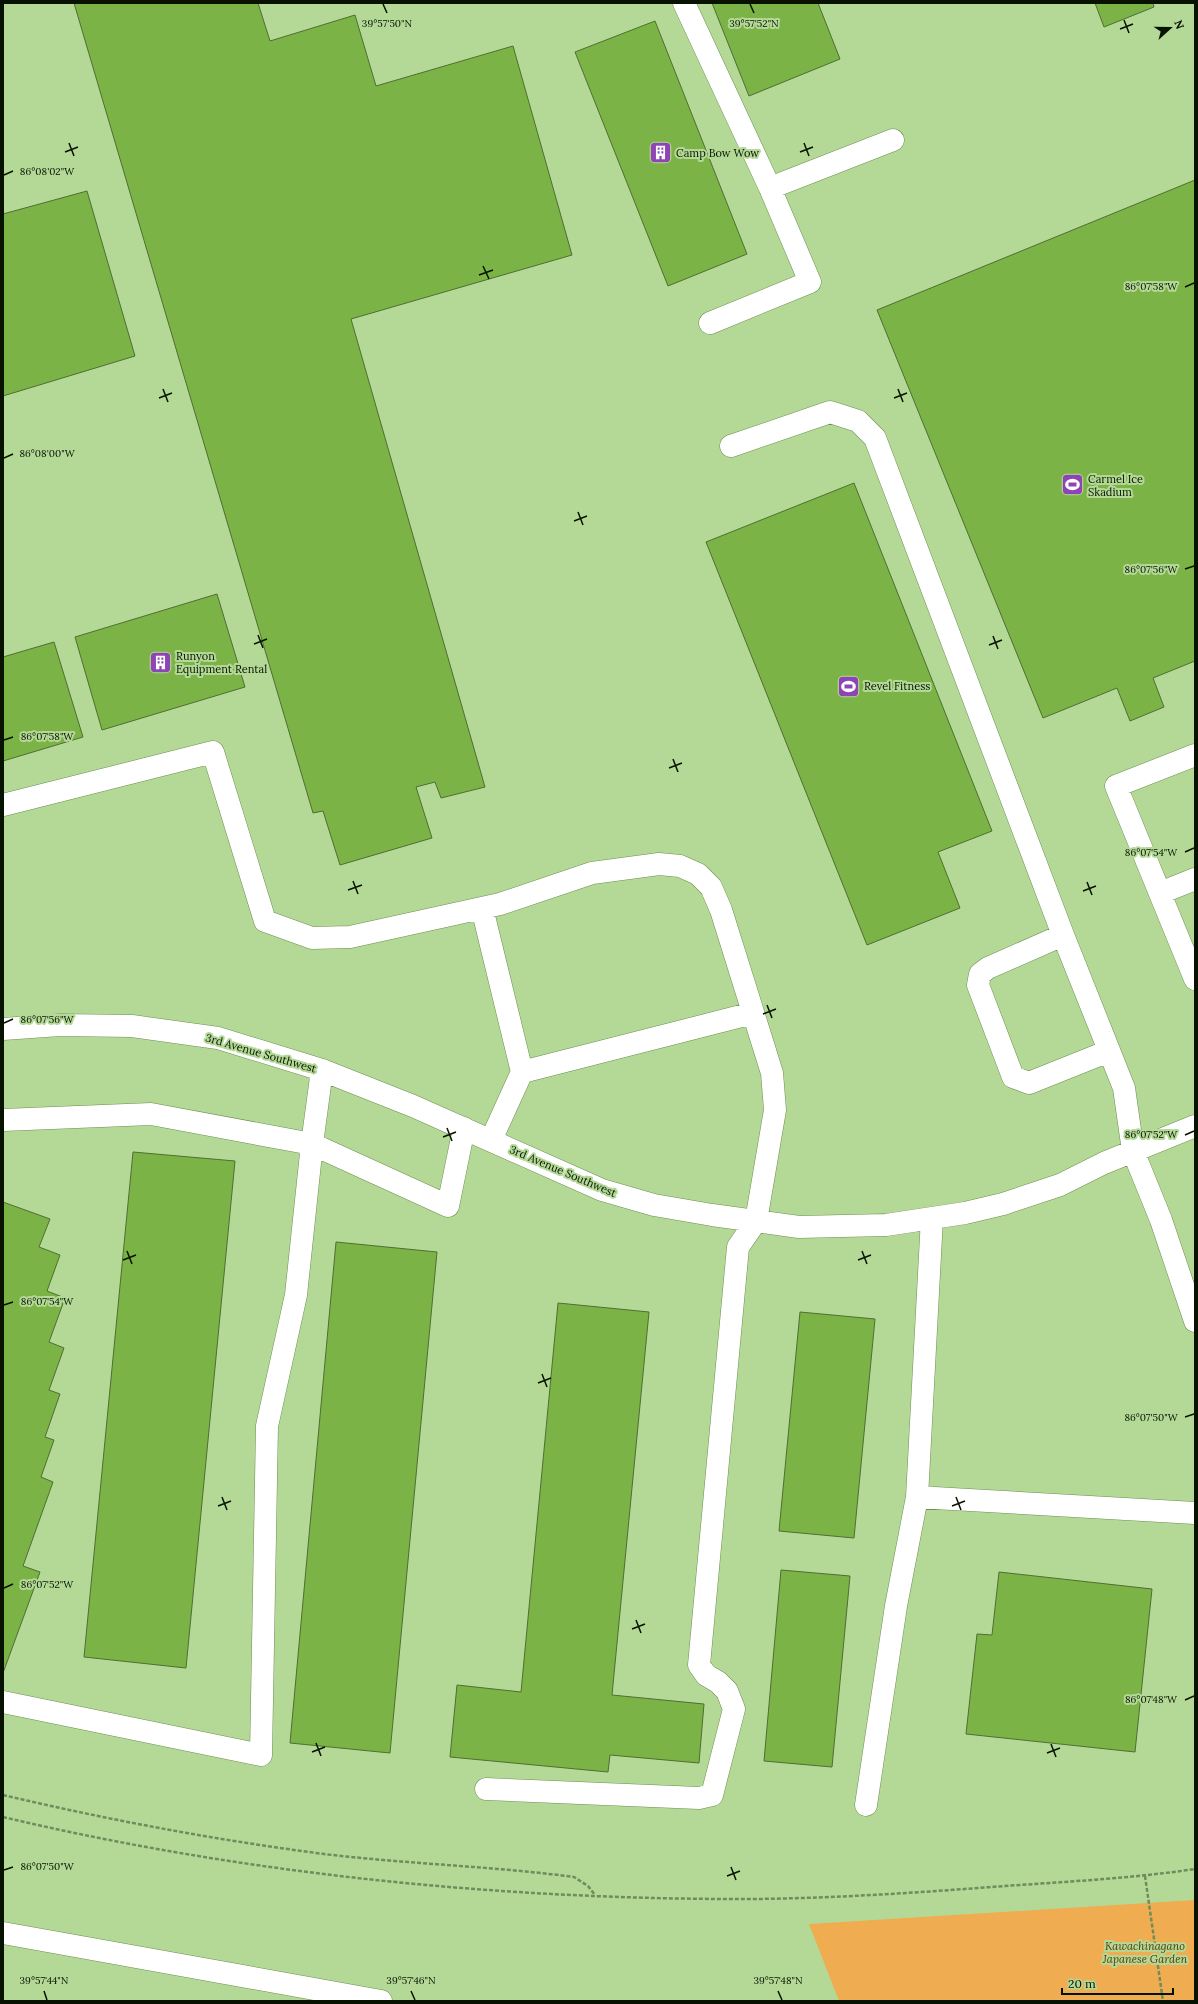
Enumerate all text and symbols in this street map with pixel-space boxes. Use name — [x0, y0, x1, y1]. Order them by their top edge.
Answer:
north arrow — [1150, 8, 1190, 48]
text: 39°57'50"N — [362, 17, 413, 30]
text: 39°57'52"N — [729, 17, 779, 30]
text: N — [1171, 18, 1188, 31]
building icon: Camp Bow Wow — [648, 140, 674, 166]
place label: Camp Bow Wow — [676, 146, 759, 160]
text: 86°08'02"W — [20, 165, 75, 178]
text: 86°07'58"W — [1125, 280, 1178, 293]
text: 86°08'00"W — [19, 447, 76, 460]
sports icon: Carmel Ice Skadium — [1059, 472, 1085, 498]
place label: Carmel Ice Skadium — [1088, 472, 1143, 499]
text: 86°07'56"W — [1125, 563, 1178, 576]
building icon: Runyon Equipment Rental — [147, 649, 173, 675]
place label: Runyon Equipment Rental — [176, 649, 267, 676]
sports icon: Revel Fitness — [836, 673, 862, 699]
place label: Revel Fitness — [864, 679, 930, 693]
text: 86°07'58"W — [21, 730, 74, 743]
text: 86°07'54"W — [1125, 846, 1178, 859]
text: 86°07'56"W — [21, 1013, 74, 1026]
street label: 3rd Avenue Southwest — [204, 1030, 319, 1076]
text: 86°07'52"W — [1125, 1128, 1178, 1141]
street label: 3rd Avenue Southwest — [508, 1142, 619, 1200]
text: 86°07'54"W — [21, 1295, 74, 1308]
text: 86°07'50"W — [1124, 1411, 1179, 1424]
text: 86°07'52"W — [21, 1578, 74, 1591]
text: 86°07'48"W — [1125, 1693, 1178, 1706]
text: 86°07'50"W — [20, 1860, 75, 1873]
park label: Kawachinagano Japanese Garden — [1102, 1939, 1187, 1966]
scale bar — [1062, 1970, 1173, 1996]
text: 39°57'44"N — [20, 1974, 69, 1987]
text: 39°57'46"N — [386, 1974, 436, 1987]
text: 39°57'48"N — [753, 1974, 803, 1987]
text: 20 m — [1068, 1976, 1096, 1991]

